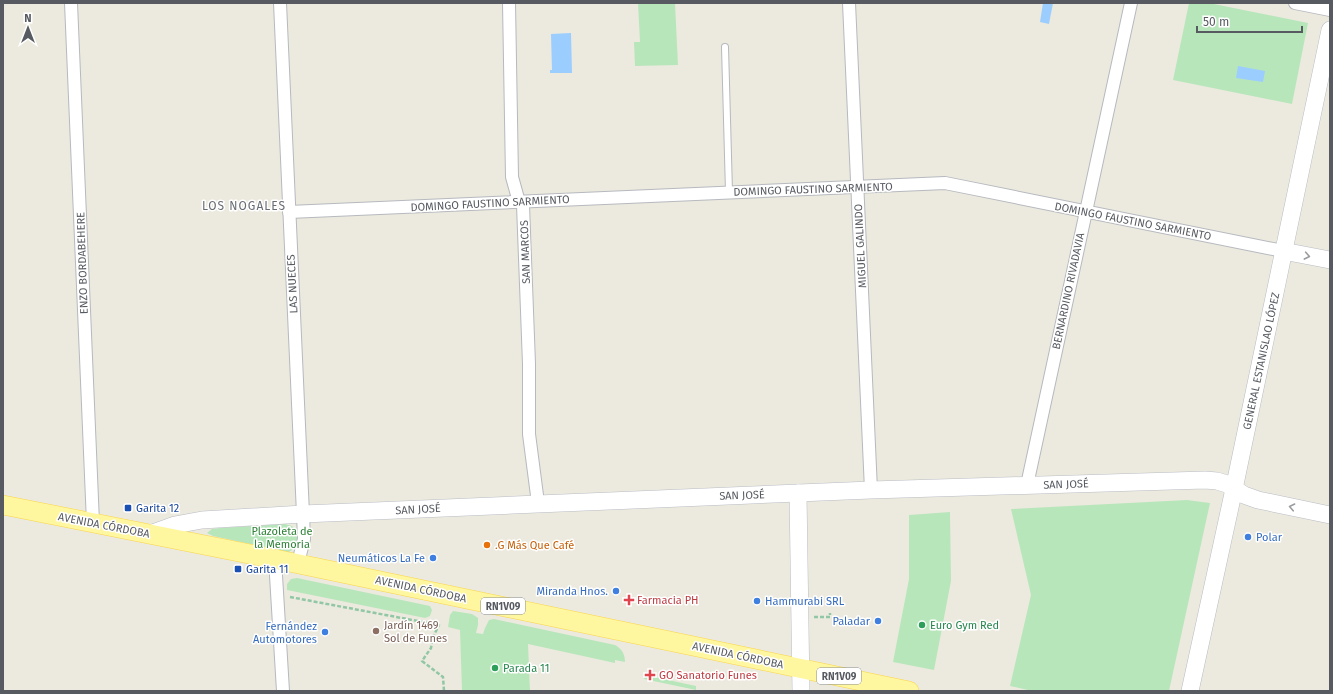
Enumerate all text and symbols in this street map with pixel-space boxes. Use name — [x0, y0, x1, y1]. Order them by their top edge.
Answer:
north arrow — [8, 8, 48, 48]
scale bar — [1197, 8, 1302, 34]
text: N — [24, 12, 32, 25]
text: 50 m — [1203, 15, 1229, 29]
street label: DOMINGO FAUSTINO SARMIENTO — [733, 180, 893, 199]
street label: DOMINGO FAUSTINO SARMIENTO — [410, 193, 570, 214]
district label: LOS NOGALES — [202, 199, 286, 213]
street label: DOMINGO FAUSTINO SARMIENTO — [1053, 200, 1212, 243]
street label: MIGUEL GALINDO — [852, 203, 869, 288]
street label: ENZO BORDABEHERE — [74, 212, 91, 314]
street label: SAN MARCOS — [518, 220, 533, 284]
street label: BERNARDINO RIVADAVIA — [1050, 231, 1087, 351]
one-way arrow — [1304, 251, 1310, 259]
street label: LAS NUECES — [284, 254, 301, 314]
street label: GENERAL ESTANISLAO LÓPEZ — [1240, 291, 1282, 431]
street label: SAN JOSÉ — [1043, 476, 1089, 492]
street label: SAN JOSÉ — [719, 487, 765, 503]
street label: SAN JOSÉ — [395, 501, 441, 517]
place label: Garita 12 — [136, 502, 179, 515]
marker: Garita 12 — [123, 503, 133, 513]
one-way arrow — [1289, 503, 1295, 511]
street label: AVENIDA CÓRDOBA — [57, 509, 152, 541]
park label: Plazoleta de la Memoria — [251, 525, 313, 551]
place label: Polar — [1256, 531, 1283, 544]
marker: Polar — [1243, 532, 1253, 542]
place label: .G Más Que Café — [495, 539, 574, 552]
marker: .G Más Que Café — [482, 540, 492, 550]
place label: Neumáticos La Fe — [338, 552, 425, 565]
marker: Neumáticos La Fe — [428, 553, 438, 563]
place label: Garita 11 — [246, 563, 288, 576]
marker: Garita 11 — [233, 564, 243, 574]
street label: AVENIDA CÓRDOBA — [374, 572, 469, 606]
place label: Miranda Hnos. — [536, 585, 608, 598]
marker: Miranda Hnos. — [611, 586, 621, 596]
place label: Farmacia PH — [637, 594, 699, 607]
marker: Farmacia PH — [624, 595, 634, 605]
place label: Hammurabi SRL — [765, 595, 845, 608]
marker: Hammurabi SRL — [752, 596, 762, 606]
road number: RN1V09 — [481, 598, 525, 614]
place label: Paladar — [832, 615, 871, 628]
marker: Paladar — [873, 616, 883, 626]
place label: Jardín 1469 Sol de Funes — [384, 619, 447, 645]
place label: Euro Gym Red — [930, 619, 999, 632]
place label: Fernández Automotores — [253, 620, 317, 646]
marker: Euro Gym Red — [917, 620, 927, 630]
marker: Jardín 1469 Sol de Funes — [371, 626, 381, 636]
marker: Fernández Automotores — [320, 627, 330, 637]
street label: AVENIDA CÓRDOBA — [691, 638, 786, 672]
place label: Parada 11 — [503, 662, 549, 675]
marker: Parada 11 — [490, 663, 500, 673]
road number: RN1V09 — [817, 668, 861, 684]
marker: GO Sanatorio Funes — [644, 669, 656, 681]
place label: GO Sanatorio Funes — [659, 669, 757, 682]

